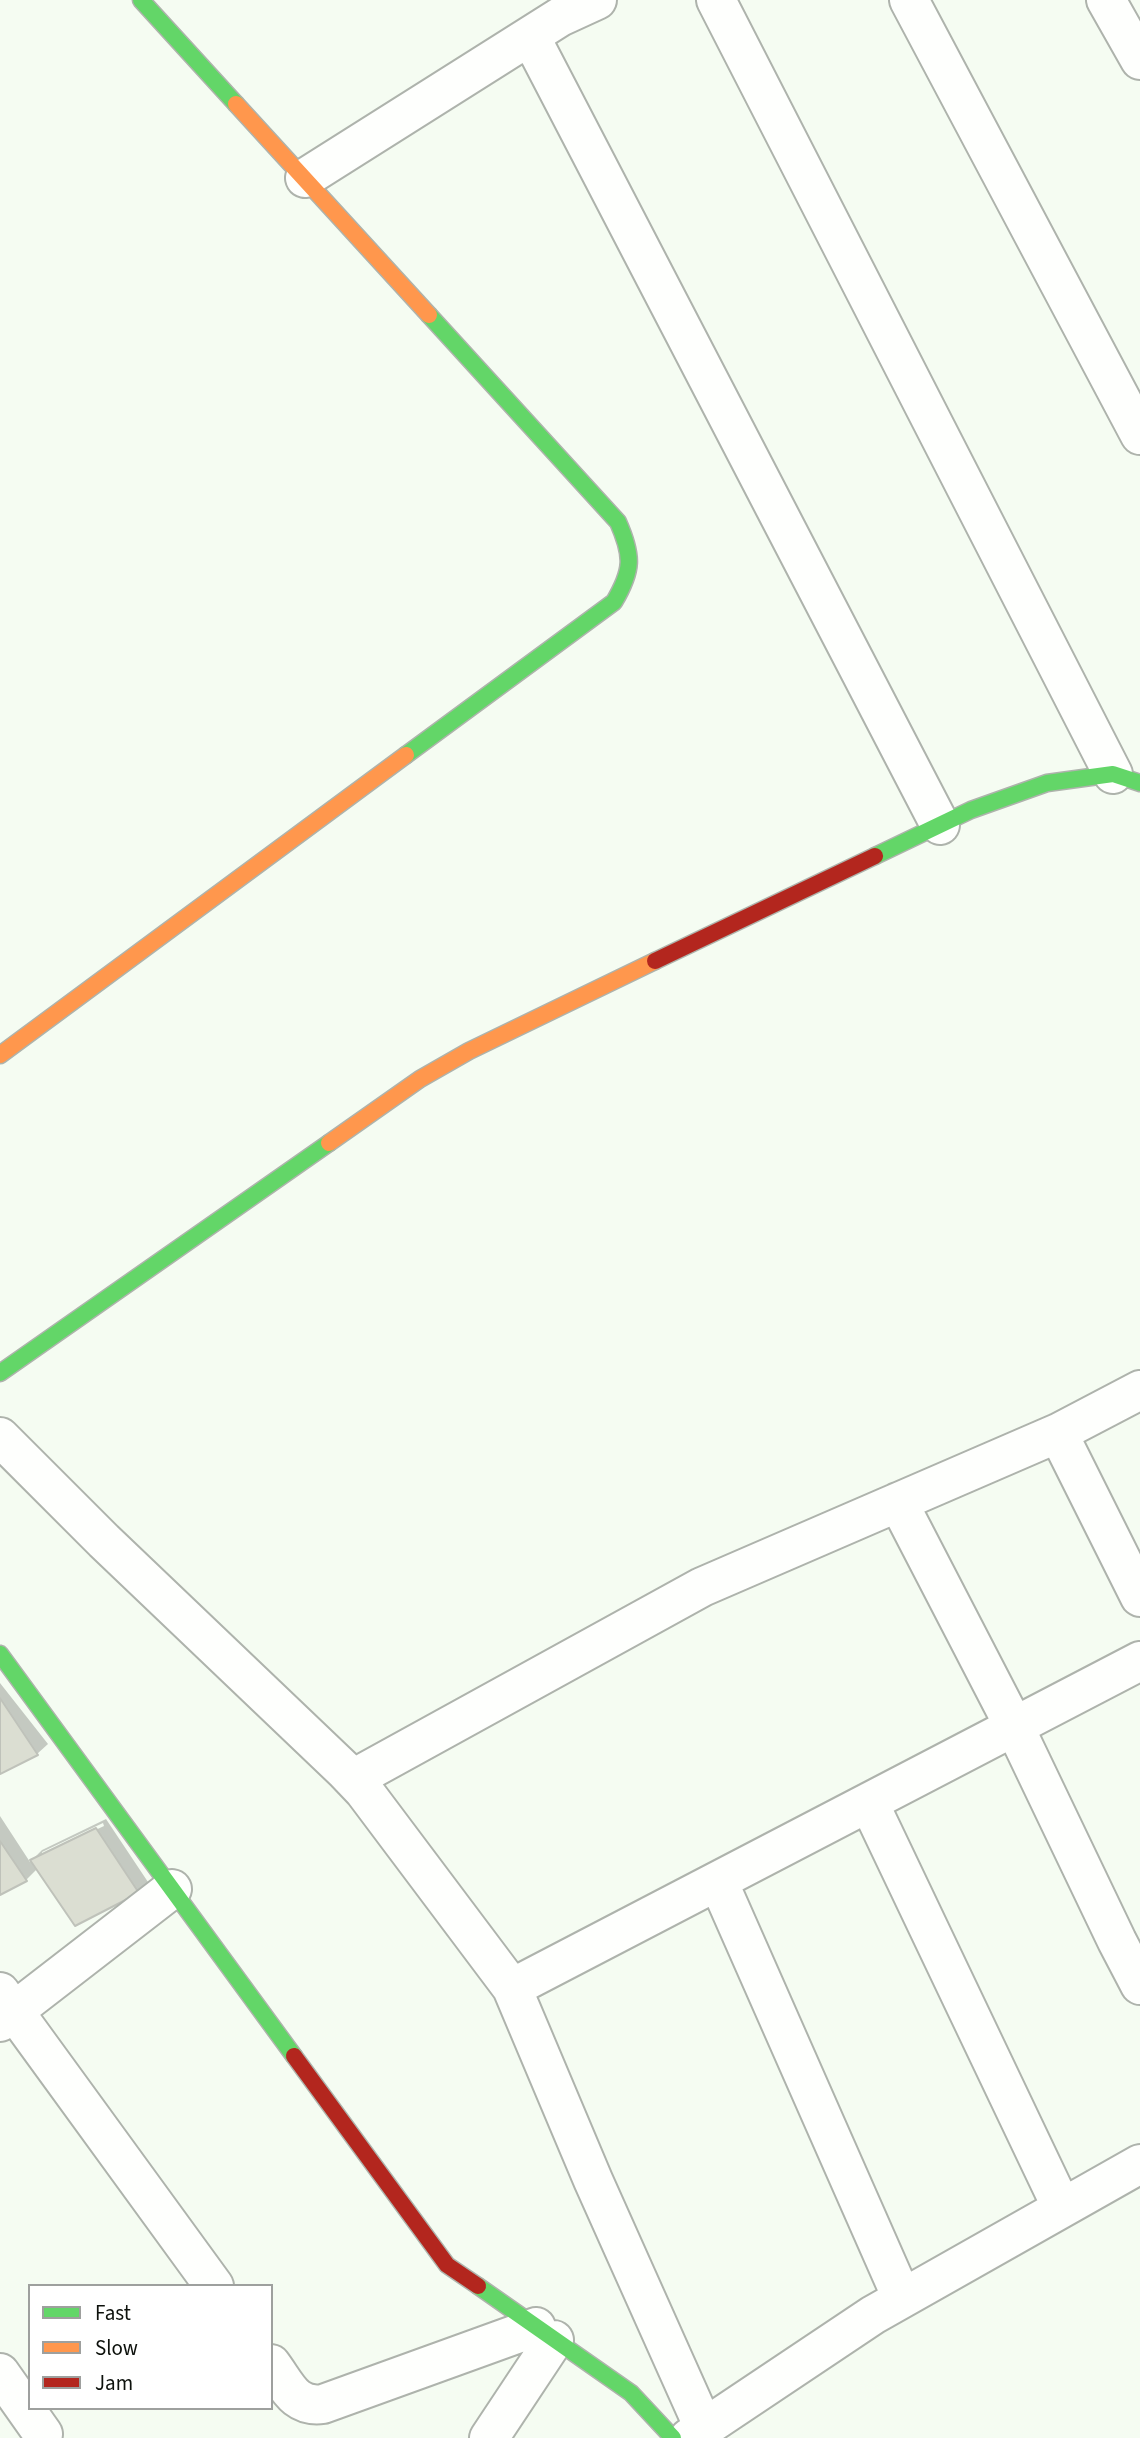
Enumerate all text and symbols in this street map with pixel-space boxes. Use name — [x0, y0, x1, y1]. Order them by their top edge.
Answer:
legend — [28, 2284, 273, 2410]
text: Fast — [95, 2298, 131, 2328]
text: Slow — [95, 2333, 138, 2363]
text: Jam — [95, 2368, 133, 2398]

